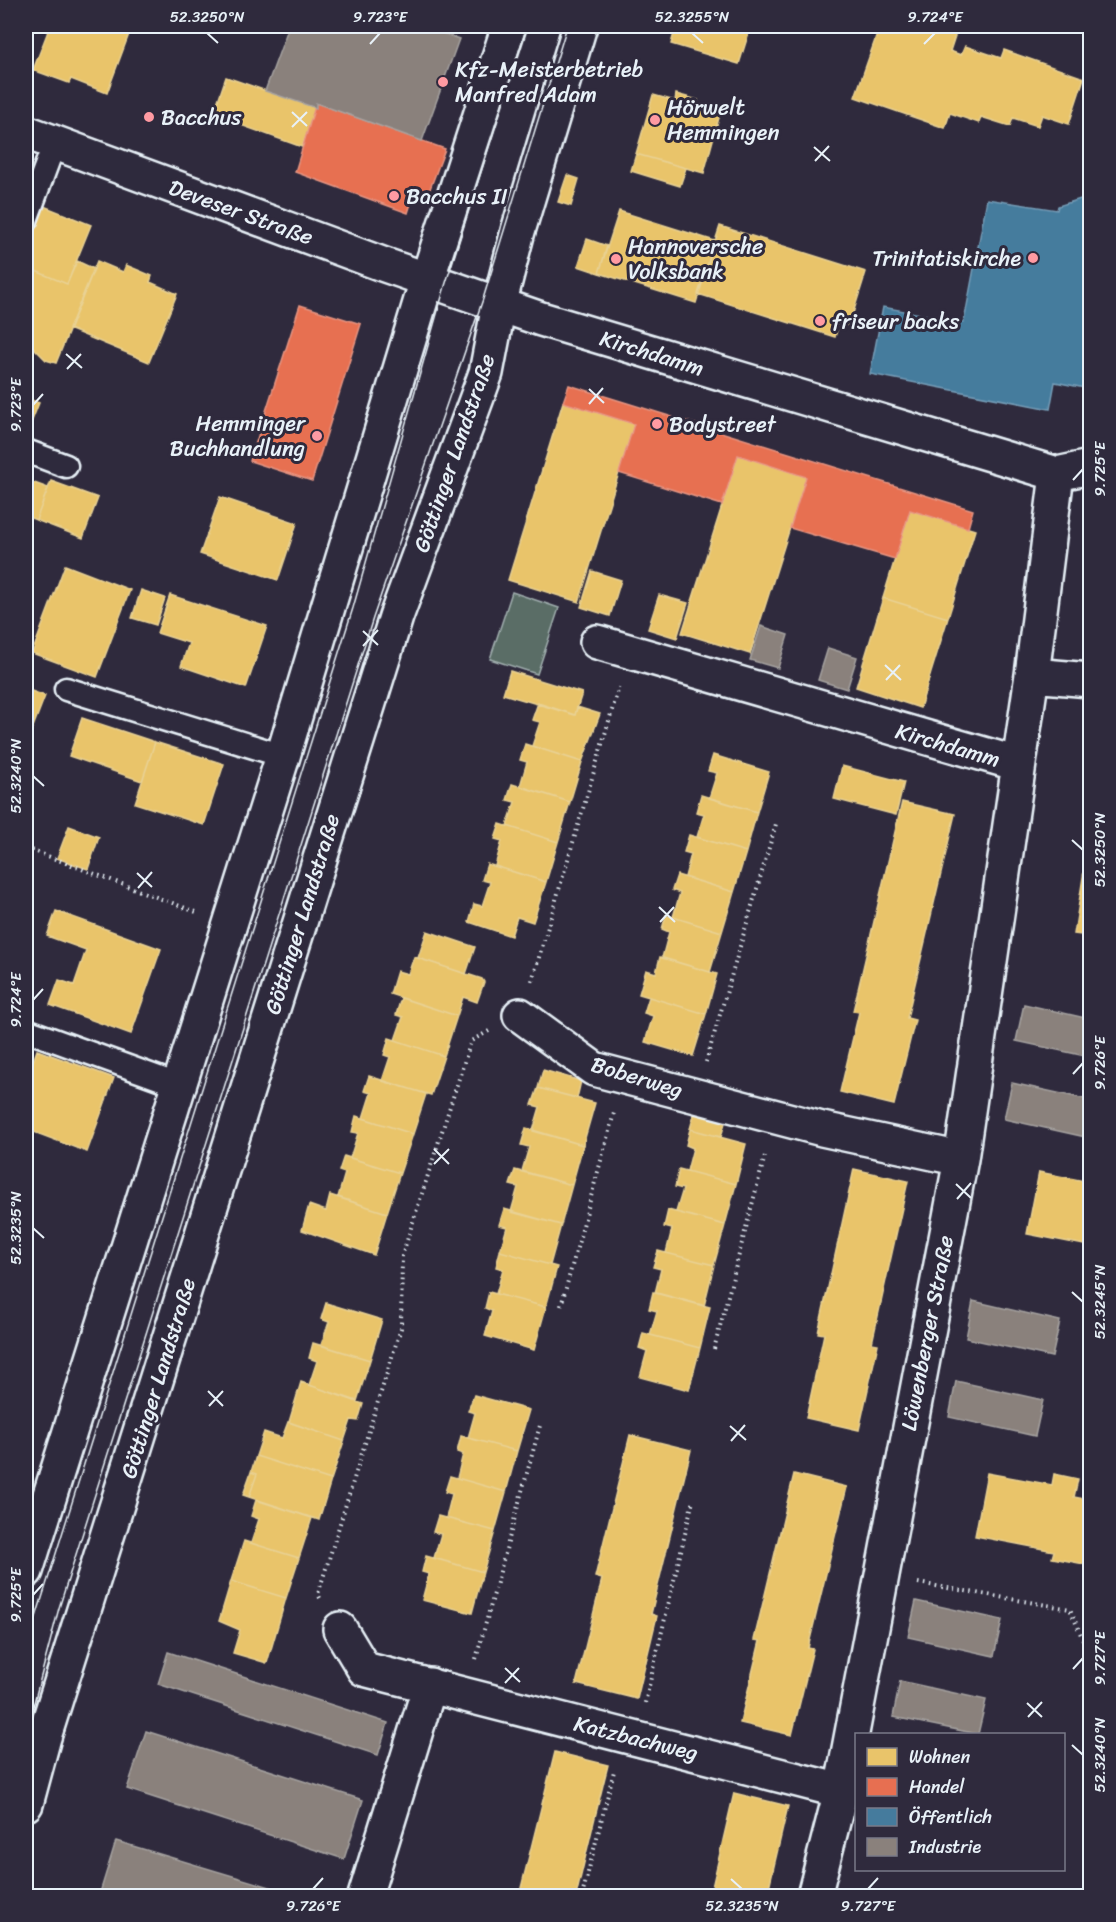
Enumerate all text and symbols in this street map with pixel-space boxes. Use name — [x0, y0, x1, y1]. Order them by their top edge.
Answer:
text: 52.3250°N — [170, 4, 245, 30]
text: 9.723°E — [353, 4, 409, 30]
text: 52.3255°N — [655, 4, 730, 30]
text: 9.724°E — [907, 4, 964, 30]
place label: Kfz-Meisterbetrieb Manfred Adam — [455, 50, 644, 114]
marker: Kfz-Meisterbetrieb Manfred Adam — [436, 75, 450, 89]
place label: Hörwelt Hemmingen — [667, 88, 779, 152]
place label: Bacchus — [161, 98, 242, 137]
marker: Bacchus — [142, 110, 156, 124]
marker: Hörwelt Hemmingen — [648, 113, 662, 127]
street label: Deveser Straße — [163, 168, 319, 256]
place label: Bacchus II — [406, 177, 508, 216]
marker: Bacchus II — [387, 189, 401, 203]
place label: Hannoversche Volksbank — [628, 227, 763, 291]
place label: Trinitatiskirche — [872, 239, 1021, 278]
marker: Trinitatiskirche — [1026, 251, 1040, 265]
marker: Hannoversche Volksbank — [609, 252, 623, 266]
place label: friseur backs — [832, 302, 960, 341]
marker: friseur backs — [813, 314, 827, 328]
street label: Kirchdamm — [595, 319, 709, 387]
street label: Göttinger Landstraße — [402, 348, 506, 558]
text: 9.723°E — [3, 376, 29, 432]
place label: Hemminger Buchhandlung — [170, 404, 307, 468]
place label: Bodystreet — [669, 405, 777, 444]
marker: Bodystreet — [650, 417, 664, 431]
marker: Hemminger Buchhandlung — [310, 429, 324, 443]
text: 9.725°E — [1087, 440, 1113, 496]
street label: Kirchdamm — [891, 711, 1005, 779]
text: 52.3240°N — [3, 738, 29, 813]
street label: Göttinger Landstraße — [253, 809, 351, 1019]
text: 52.3250°N — [1087, 812, 1113, 887]
text: 9.724°E — [3, 971, 29, 1028]
text: 9.726°E — [1087, 1034, 1113, 1090]
street label: Boberweg — [586, 1045, 688, 1109]
text: 52.3235°N — [3, 1191, 29, 1265]
street label: Löwenberger Straße — [889, 1232, 965, 1434]
text: 52.3245°N — [1087, 1264, 1113, 1339]
street label: Göttinger Landstraße — [109, 1273, 207, 1483]
text: 9.725°E — [3, 1566, 29, 1622]
text: 9.727°E — [1087, 1629, 1113, 1685]
street label: Katzbachweg — [570, 1704, 702, 1772]
text: 52.3240°N — [1087, 1717, 1113, 1792]
legend — [855, 1733, 1065, 1871]
text: Wohnen — [909, 1741, 970, 1773]
text: Handel — [909, 1771, 965, 1803]
text: Öffentlich — [909, 1801, 992, 1833]
text: Industrie — [908, 1831, 982, 1863]
text: 9.726°E — [286, 1893, 342, 1919]
text: 52.3235°N — [705, 1893, 779, 1919]
text: 9.727°E — [841, 1893, 897, 1919]

